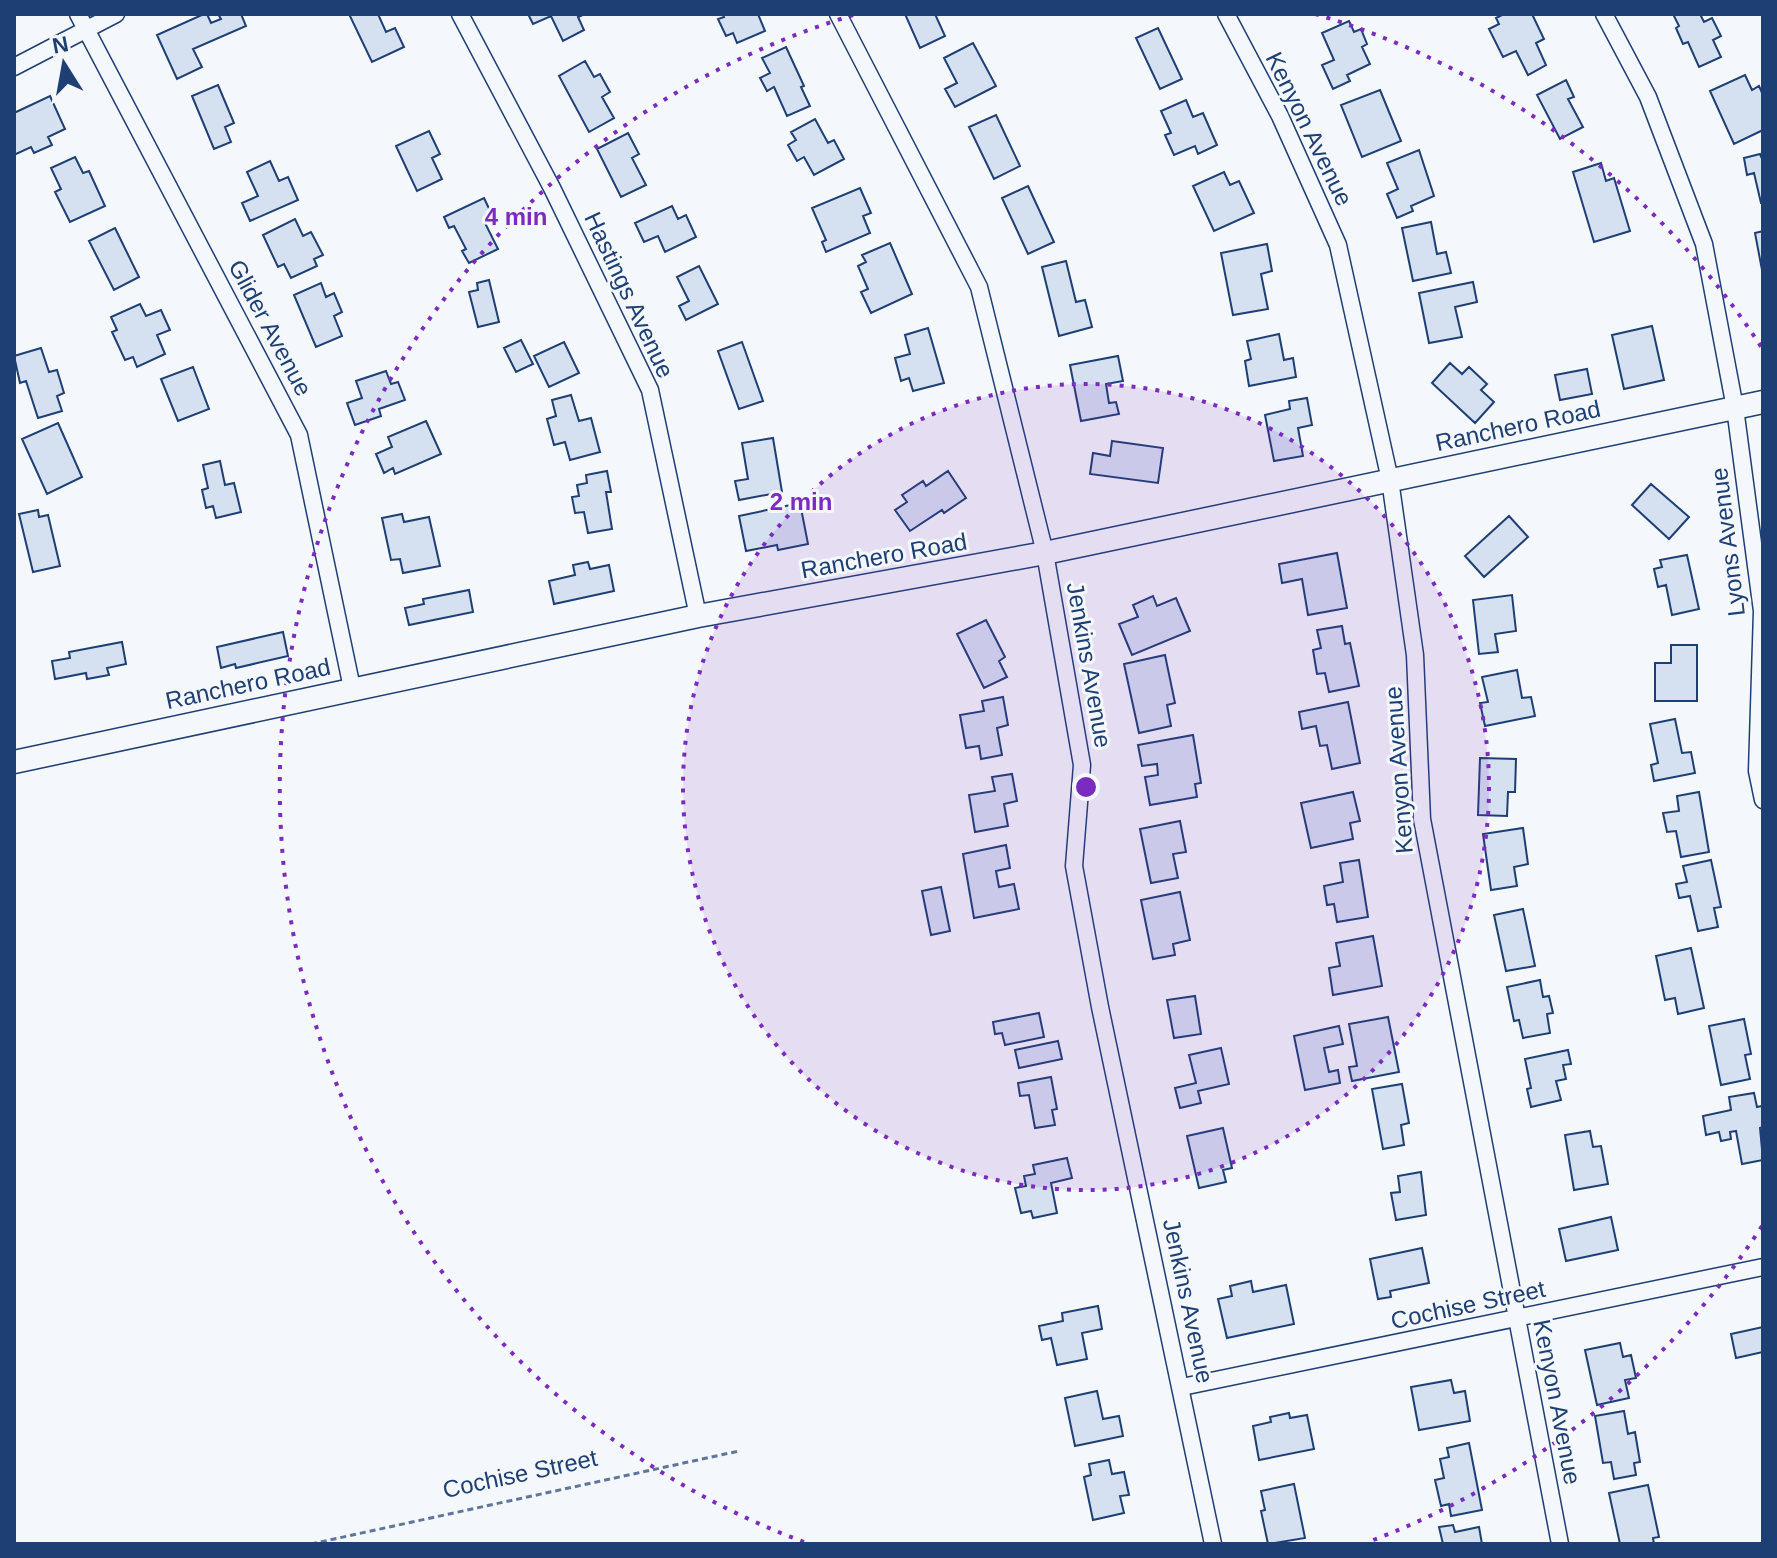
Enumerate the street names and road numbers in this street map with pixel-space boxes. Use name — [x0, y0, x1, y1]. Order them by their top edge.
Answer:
street label: Kenyon Avenue — [1261, 47, 1358, 210]
street label: Hastings Avenue — [579, 208, 680, 382]
street label: Glider Avenue — [223, 255, 318, 400]
street label: Ranchero Road — [1433, 395, 1603, 456]
street label: Lyons Avenue — [1705, 466, 1750, 618]
street label: Ranchero Road — [799, 528, 969, 583]
street label: Jenkins Avenue — [1062, 580, 1117, 750]
street label: Ranchero Road — [163, 653, 333, 714]
street label: Kenyon Avenue — [1379, 685, 1418, 855]
street label: Jenkins Avenue — [1158, 1216, 1219, 1386]
street label: Cochise Street — [1388, 1275, 1548, 1334]
street label: Kenyon Avenue — [1528, 1317, 1587, 1487]
street label: Cochise Street — [440, 1444, 600, 1503]

